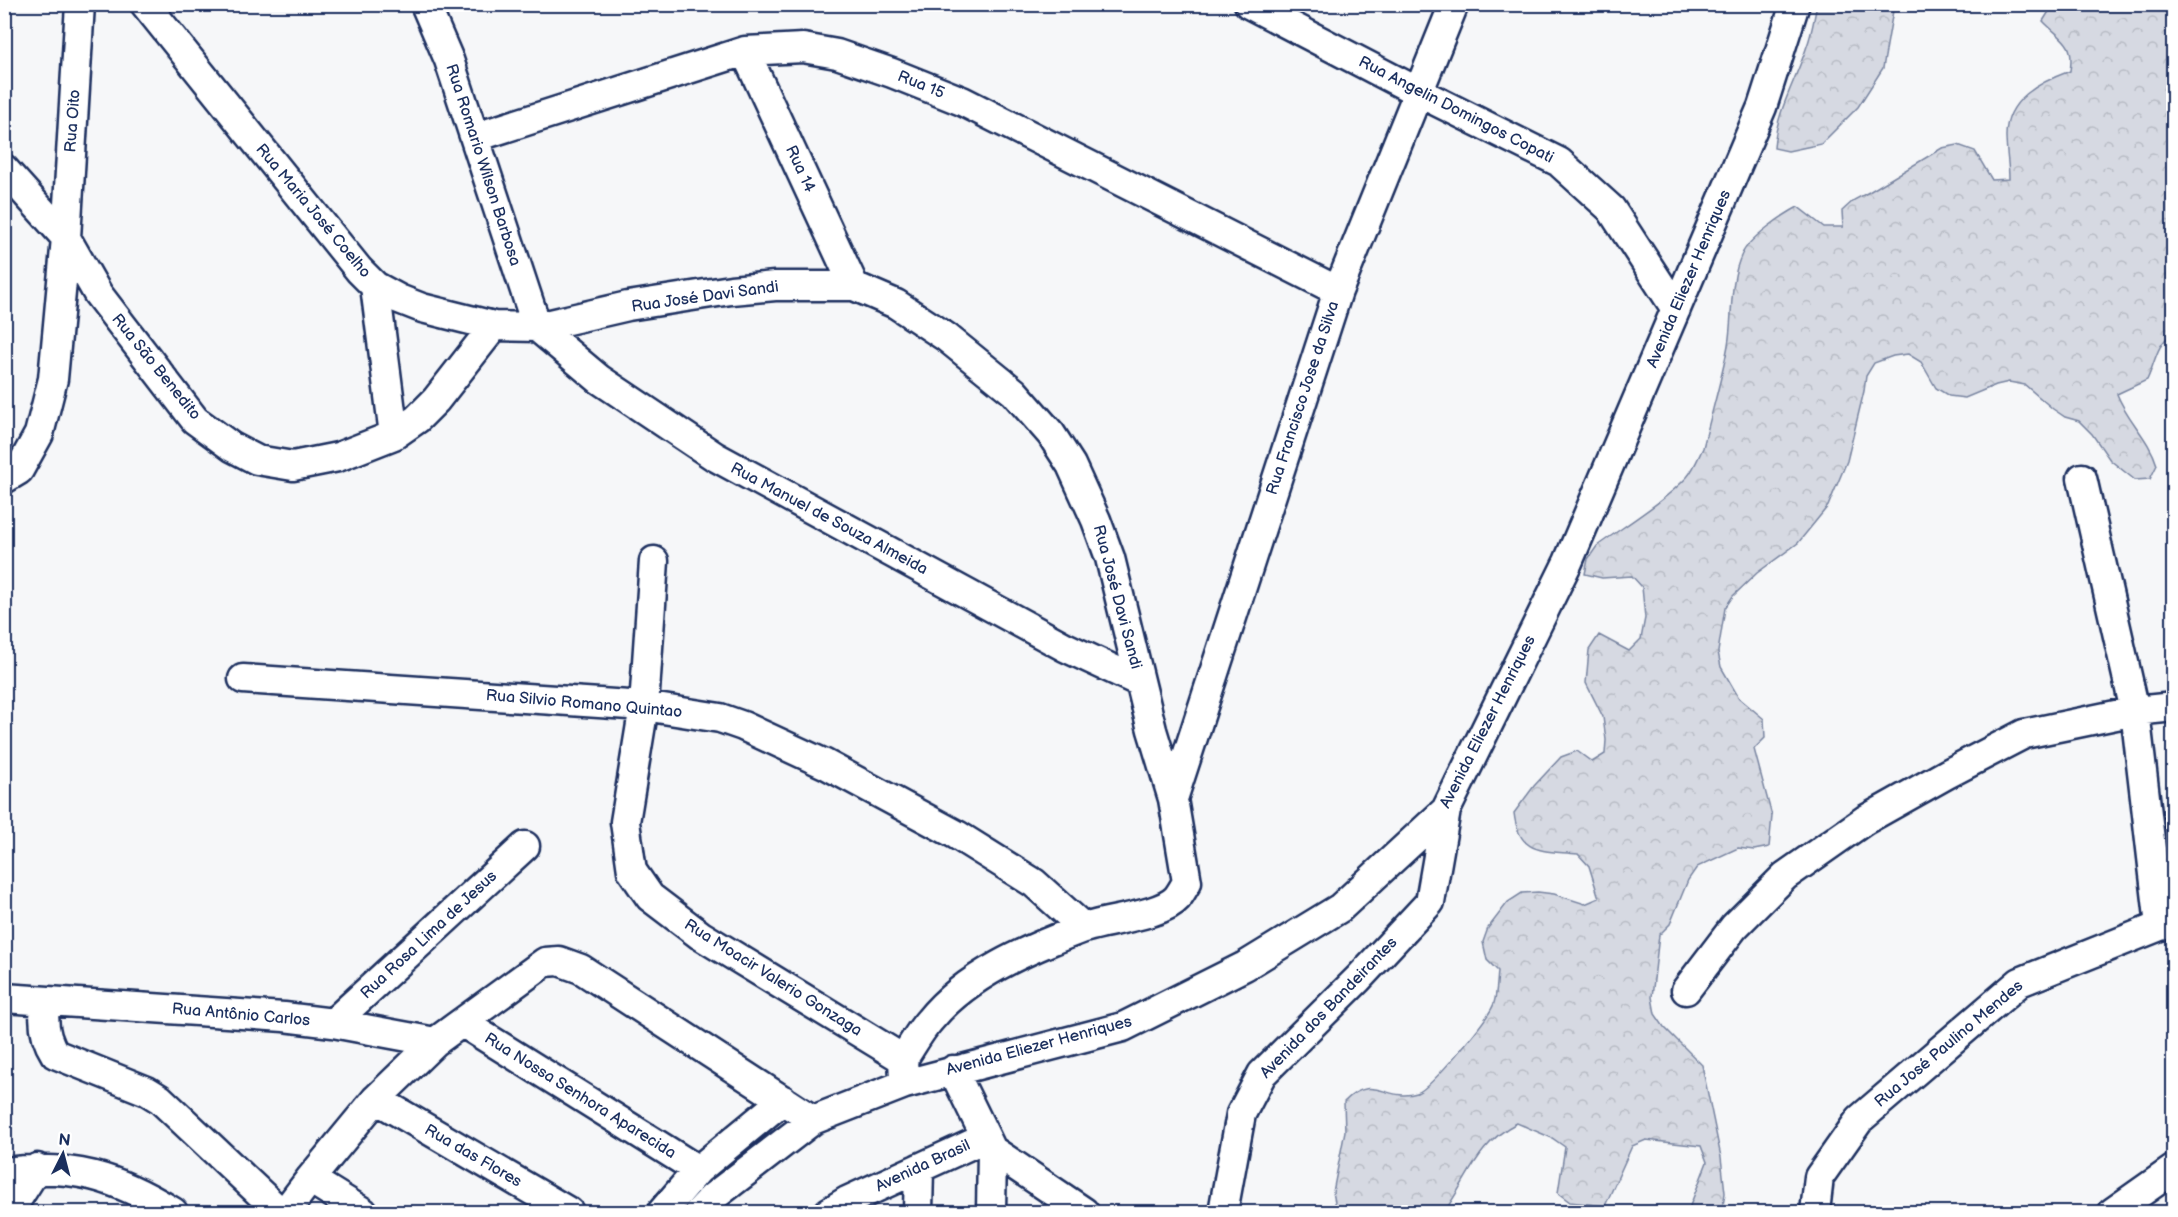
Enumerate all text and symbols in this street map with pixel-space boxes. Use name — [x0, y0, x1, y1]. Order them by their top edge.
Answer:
street label: Rua Angelin Domingos Copati — [1355, 52, 1557, 168]
street label: Rua Romario Wilson Barbosa — [441, 62, 525, 268]
street label: Rua 15 — [895, 67, 947, 103]
street label: Rua Oito — [61, 89, 85, 153]
street label: Rua Maria José Coelho — [251, 140, 375, 282]
street label: Rua 14 — [781, 142, 819, 196]
street label: Avenida Eliezer Henriques — [1643, 187, 1735, 371]
street label: Rua José Davi Sandi — [630, 277, 780, 317]
street label: Rua Francisco Jose da Silva — [1263, 299, 1343, 497]
street label: Rua São Benedito — [107, 310, 205, 424]
street label: Rua Manuel de Souza Almeida — [727, 459, 931, 579]
street label: Rua José Davi Sandi — [1089, 523, 1145, 671]
street label: Avenida Eliezer Henriques — [1436, 632, 1540, 812]
street label: Rua Silvio Romano Quintao — [485, 686, 683, 722]
street label: Rua Rosa Lima de Jesus — [357, 867, 501, 1003]
street label: Rua Moacir Valerio Gonzaga — [681, 915, 865, 1041]
street label: Avenida dos Bandeirantes — [1257, 933, 1402, 1083]
street label: Rua José Paulino Mendes — [1871, 976, 2027, 1112]
street label: Rua Antônio Carlos — [171, 999, 311, 1031]
street label: Avenida Eliezer Henriques — [944, 1012, 1134, 1080]
street label: Rua Nossa Senhora Aparecida — [481, 1029, 679, 1163]
street label: Rua das Flores — [421, 1121, 525, 1192]
north arrow — [33, 1124, 93, 1184]
text: N — [57, 1130, 71, 1151]
street label: Avenida Brasil — [873, 1136, 973, 1196]

